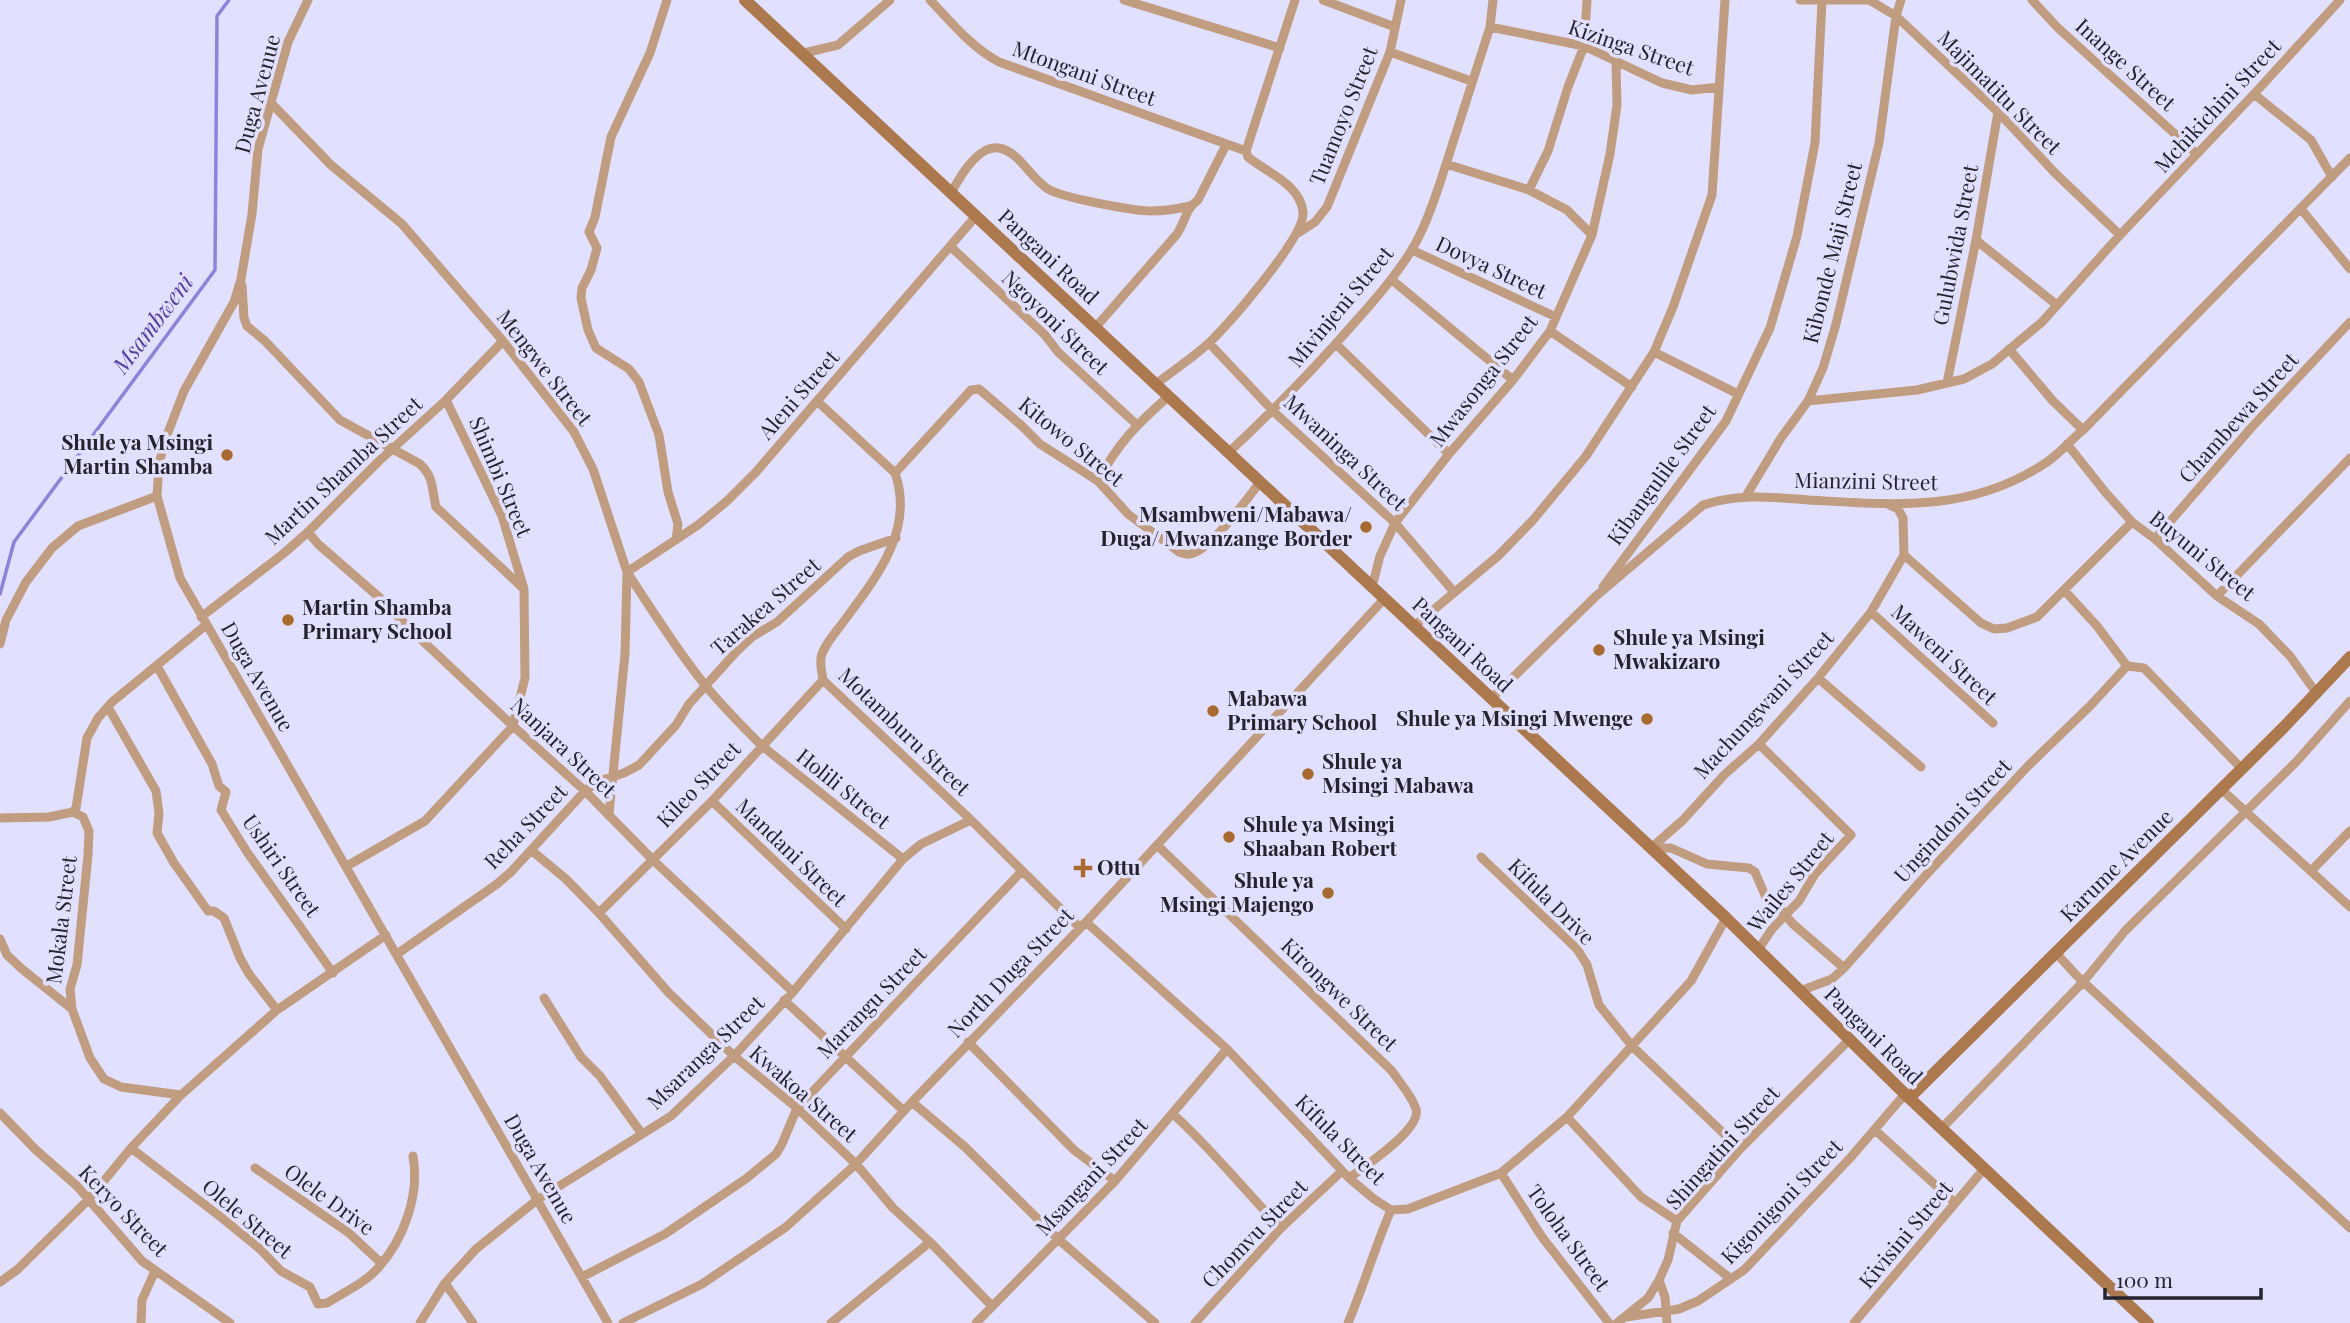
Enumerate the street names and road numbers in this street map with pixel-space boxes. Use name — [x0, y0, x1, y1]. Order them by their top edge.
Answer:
street label: Inange Street — [2070, 11, 2183, 116]
street label: Kizinga Street — [1565, 12, 1699, 81]
street label: Majimatitu Street — [1932, 24, 2069, 160]
street label: Duga Avenue — [227, 31, 285, 156]
street label: Mchikichini Street — [2147, 31, 2286, 178]
street label: Mtongani Street — [1009, 33, 1161, 111]
street label: Tuamoyo Street — [1301, 41, 1383, 189]
street label: Kibonde Maji Street — [1795, 158, 1867, 346]
street label: Gulubwida Street — [1925, 161, 1983, 327]
street label: Pangani Road — [993, 202, 1106, 309]
street label: Dovya Street — [1432, 228, 1552, 304]
street label: Mivinjeni Street — [1281, 239, 1399, 372]
street label: Ngoyoni Street — [997, 263, 1116, 380]
street label: Mengwe Street — [491, 303, 600, 431]
street label: Mwasonga Street — [1422, 307, 1543, 452]
street label: Aleni Street — [750, 343, 844, 445]
street label: Chambewa Street — [2172, 345, 2304, 488]
street label: Mwaninga Street — [1279, 387, 1414, 516]
street label: Martin Shamba Street — [258, 389, 428, 550]
street label: Kitowo Street — [1014, 389, 1131, 492]
street label: Kibangulile Street — [1600, 397, 1721, 550]
street label: Shimbi Street — [464, 412, 540, 541]
street label: Mianzini Street — [1794, 465, 1939, 495]
street label: Buyuni Street — [2145, 503, 2262, 606]
street label: Tarakea Street — [704, 550, 826, 661]
street label: Pangani Road — [1407, 590, 1520, 697]
street label: Maweni Street — [1886, 597, 2005, 710]
street label: Duga Avenue — [216, 616, 301, 736]
street label: Machungwani Street — [1686, 623, 1839, 784]
street label: Motamburu Street — [833, 660, 978, 801]
street label: Nanjara Street — [506, 690, 624, 803]
street label: Kileo Street — [649, 734, 746, 833]
street label: Holili Street — [792, 741, 897, 834]
street label: Ungindoni Street — [1887, 751, 2017, 888]
street label: Reha Street — [477, 776, 573, 874]
street label: Mandani Street — [731, 791, 854, 912]
street label: Karume Avenue — [2053, 802, 2178, 927]
street label: Ushiri Street — [237, 808, 329, 922]
street label: Wailes Street — [1740, 824, 1839, 938]
street label: Kifula Drive — [1503, 851, 1602, 950]
street label: Mokala Street — [38, 854, 82, 985]
street label: North Duga Street — [940, 900, 1079, 1043]
street label: Kirongwe Street — [1276, 931, 1405, 1057]
street label: Marangu Street — [810, 939, 932, 1064]
street label: Pangani Road — [1819, 979, 1930, 1090]
street label: Msaranga Street — [640, 988, 770, 1115]
street label: Kwakoa Street — [744, 1038, 865, 1148]
street label: Shingatini Street — [1658, 1078, 1785, 1215]
street label: Kifula Street — [1290, 1087, 1393, 1190]
street label: Duga Avenue — [499, 1108, 584, 1228]
street label: Msangani Street — [1028, 1110, 1153, 1241]
street label: Kigonigoni Street — [1714, 1132, 1848, 1269]
street label: Olele Drive — [280, 1156, 381, 1241]
street label: Keryo Street — [74, 1158, 176, 1262]
street label: Olele Street — [197, 1171, 300, 1264]
street label: Chomvu Street — [1195, 1172, 1313, 1293]
street label: Kivisini Street — [1851, 1174, 1958, 1293]
street label: Toloha Street — [1522, 1178, 1618, 1296]

